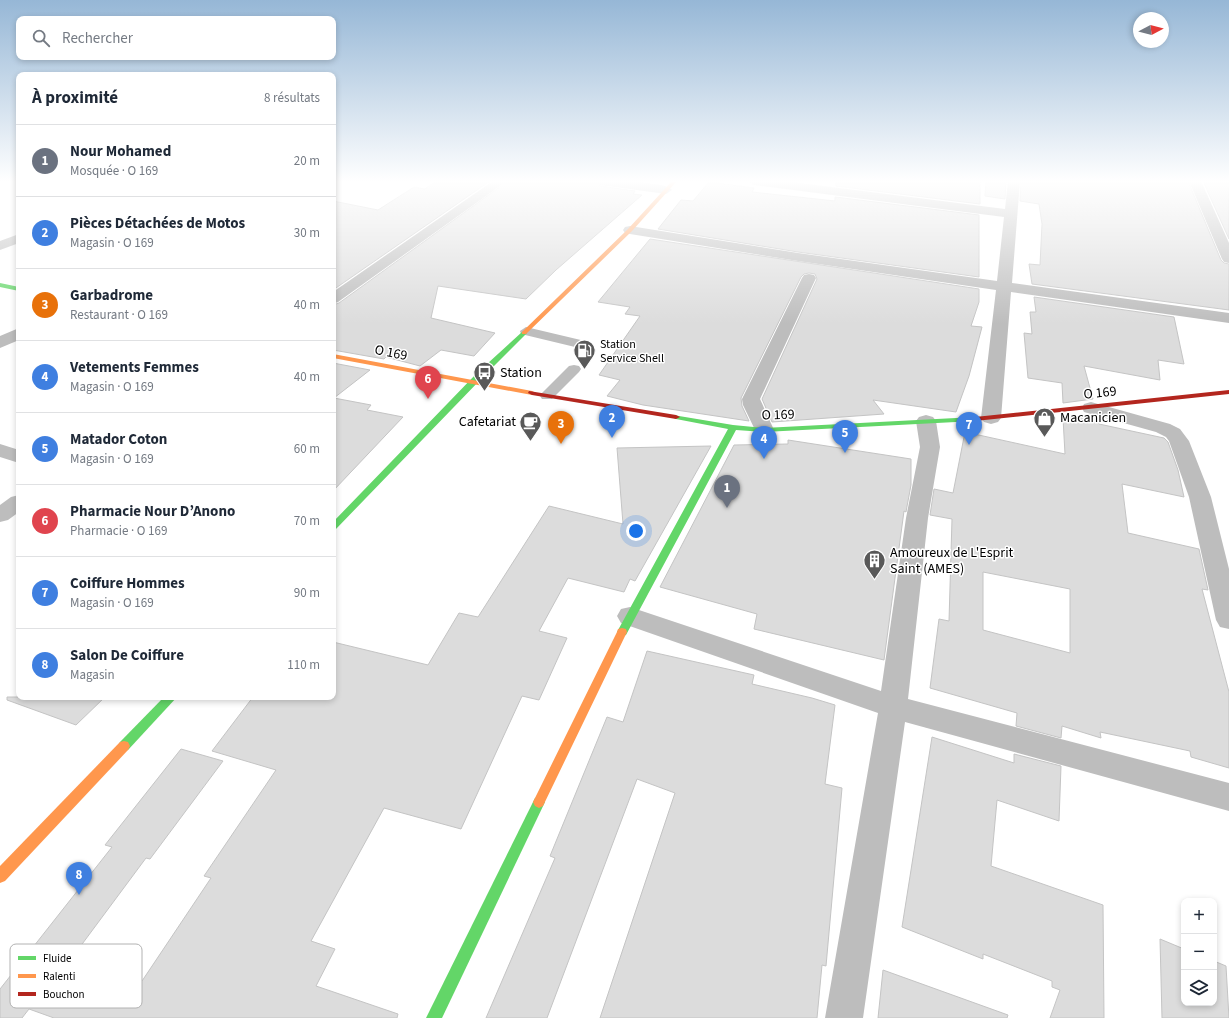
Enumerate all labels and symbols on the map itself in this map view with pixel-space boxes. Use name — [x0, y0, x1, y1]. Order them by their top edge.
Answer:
north arrow — [1133, 12, 1169, 48]
place label: Station Service Shell — [600, 336, 664, 367]
fuel station icon: Station Service Shell — [572, 338, 598, 371]
street label: O 169 — [373, 340, 409, 366]
bus stop icon: Station — [472, 360, 498, 393]
place label: Station — [500, 363, 542, 383]
pin: 6 — [415, 366, 441, 399]
street label: O 169 — [1083, 381, 1117, 405]
street label: O 169 — [761, 404, 795, 426]
pin: 2 — [599, 405, 625, 438]
shop icon: Macanicien — [1031, 405, 1057, 438]
place label: Macanicien — [1060, 408, 1126, 428]
cafe icon: Cafetariat — [518, 409, 544, 442]
pin: 3 — [548, 411, 574, 444]
place label: Cafetariat — [459, 412, 516, 432]
pin: 7 — [956, 412, 982, 445]
pin: 5 — [832, 420, 858, 453]
pin: 4 — [751, 426, 777, 459]
pin: 1 — [714, 475, 740, 508]
your location — [626, 521, 646, 541]
place label: Amoureux de L'Esprit Saint (AMES) — [890, 543, 1014, 579]
building icon: Amoureux de L'Esprit Saint (AMES) — [861, 548, 887, 581]
pin: 8 — [66, 862, 92, 895]
legend — [10, 944, 142, 1008]
text: Fluide — [43, 951, 72, 966]
text: Ralenti — [43, 969, 75, 984]
text: Bouchon — [43, 987, 84, 1002]

